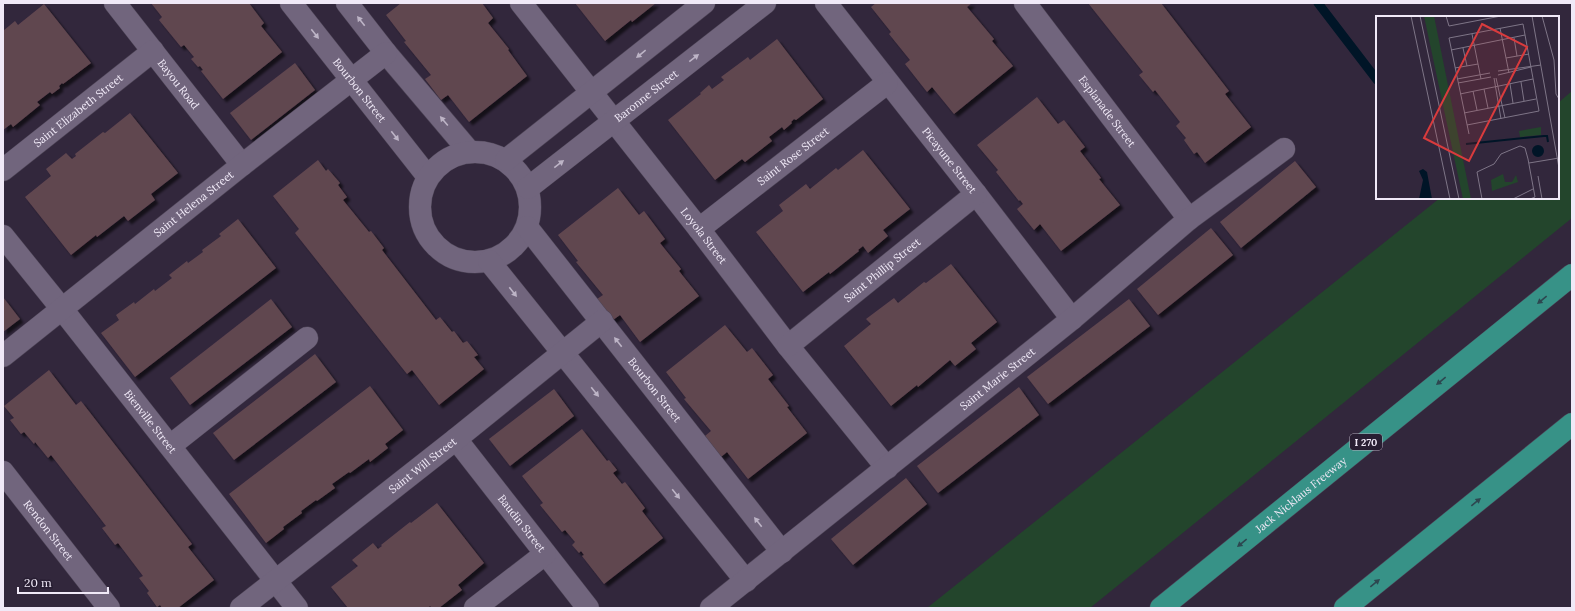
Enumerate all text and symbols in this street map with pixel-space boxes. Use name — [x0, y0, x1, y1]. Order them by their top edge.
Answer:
one-way arrow — [357, 15, 365, 26]
inset map — [1376, 16, 1559, 199]
one-way arrow — [311, 28, 319, 39]
one-way arrow — [635, 49, 646, 58]
one-way arrow — [688, 54, 699, 62]
street label: Bourbon Street — [330, 55, 390, 126]
street label: Bayou Road — [155, 56, 203, 112]
street label: Baronne Street — [612, 66, 682, 125]
street label: Saint Elizabeth Street — [31, 70, 126, 150]
street label: Esplanade Street — [1076, 73, 1139, 150]
one-way arrow — [439, 116, 448, 127]
street label: Saint Rose Street — [754, 123, 832, 188]
street label: Picayune Street — [919, 124, 980, 197]
one-way arrow — [391, 130, 400, 141]
one-way arrow — [553, 160, 564, 169]
street label: Saint Helena Street — [151, 167, 237, 240]
street label: Loyola Street — [678, 205, 731, 267]
street label: Saint Phillip Street — [841, 234, 924, 305]
one-way arrow — [508, 286, 517, 297]
one-way arrow — [1536, 295, 1547, 304]
one-way arrow — [614, 336, 622, 347]
street label: Saint Marie Street — [957, 344, 1039, 413]
street label: Bourbon Street — [625, 355, 685, 426]
one-way arrow — [1435, 377, 1446, 386]
street label: Bienville Street — [121, 387, 180, 457]
one-way arrow — [591, 387, 600, 398]
street label: Saint Will Street — [386, 434, 460, 496]
road number: I 270 — [1350, 434, 1382, 450]
street label: Jack Nicklaus Freeway — [1252, 453, 1349, 536]
one-way arrow — [672, 488, 681, 499]
street label: Baudin Street — [495, 492, 549, 556]
street label: Rendon Street — [20, 497, 77, 564]
one-way arrow — [1471, 497, 1482, 506]
one-way arrow — [754, 516, 762, 527]
one-way arrow — [1236, 538, 1247, 547]
scale bar — [18, 569, 108, 595]
text: 20 m — [24, 575, 52, 590]
one-way arrow — [1370, 579, 1381, 588]

